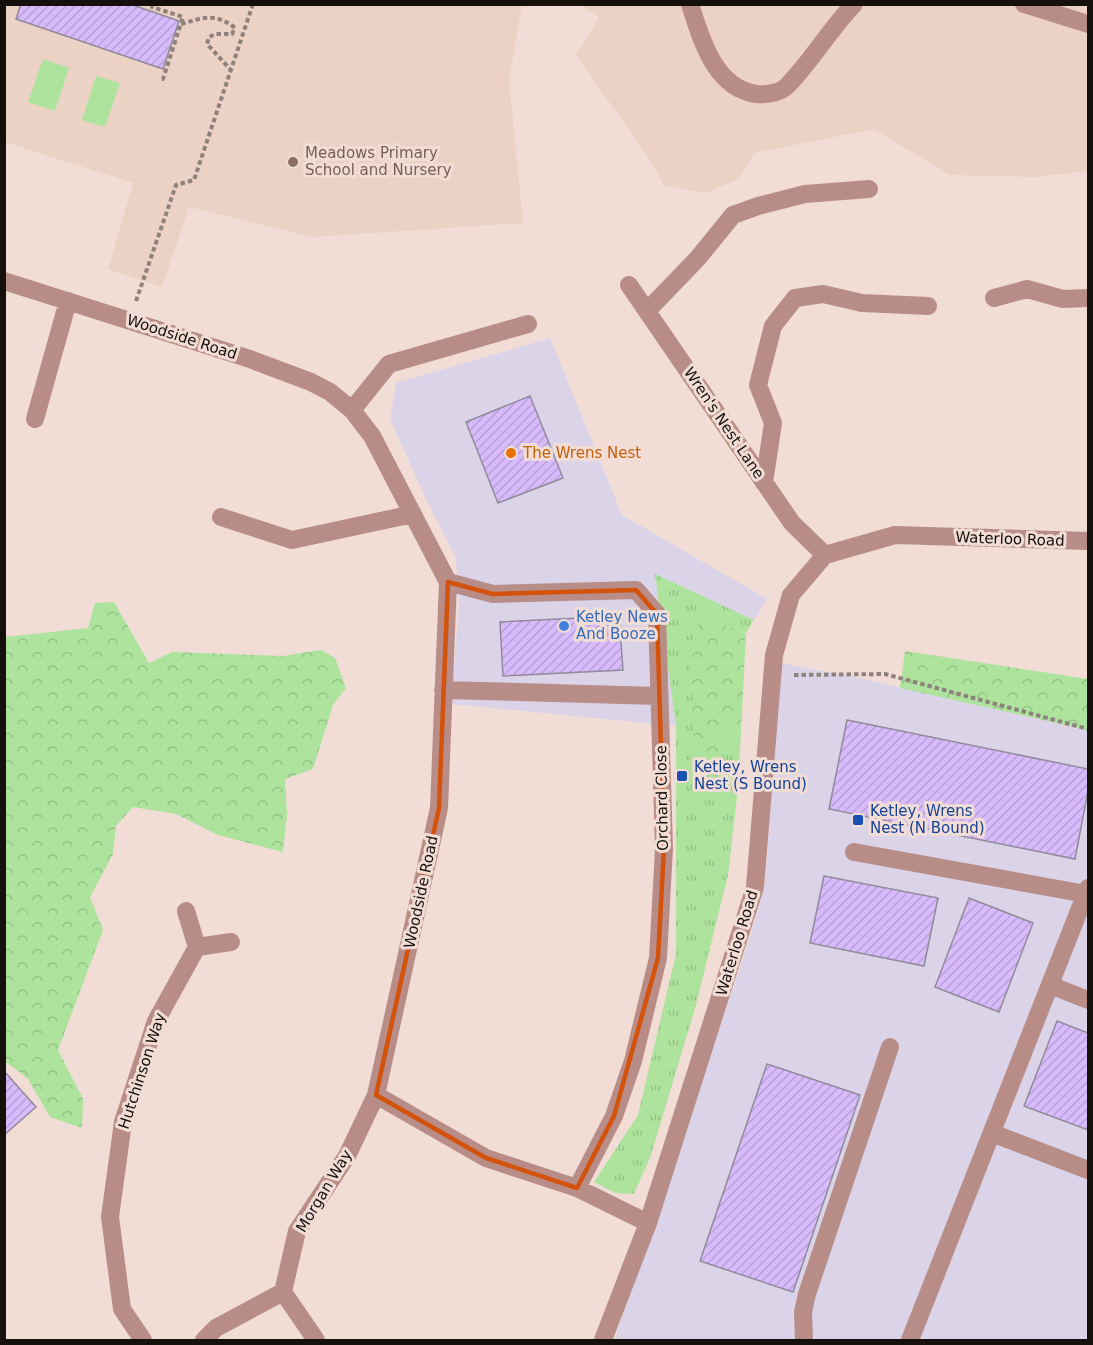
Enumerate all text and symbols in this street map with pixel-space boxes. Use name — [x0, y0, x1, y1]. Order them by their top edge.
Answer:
place label: Meadows Primary School and Nursery — [305, 144, 452, 179]
marker: Meadows Primary School and Nursery — [286, 155, 300, 169]
street label: Woodside Road — [125, 311, 239, 363]
street label: Wren's Nest Lane — [680, 364, 768, 482]
place label: The Wrens Nest — [522, 444, 641, 462]
marker: The Wrens Nest — [504, 446, 518, 460]
street label: Waterloo Road — [955, 528, 1065, 550]
place label: Ketley News And Booze — [576, 608, 668, 643]
marker: Ketley News And Booze — [557, 619, 571, 633]
street label: Orchard Close — [652, 745, 672, 851]
place label: Ketley, Wrens Nest (S Bound) — [694, 758, 807, 793]
marker: Ketley, Wrens Nest (S Bound) — [675, 769, 689, 783]
place label: Ketley, Wrens Nest (N Bound) — [870, 802, 985, 837]
marker: Ketley, Wrens Nest (N Bound) — [851, 813, 865, 827]
street label: Woodside Road — [400, 834, 442, 950]
street label: Waterloo Road — [712, 888, 762, 998]
street label: Hutchinson Way — [115, 1010, 169, 1131]
street label: Morgan Way — [292, 1146, 356, 1235]

